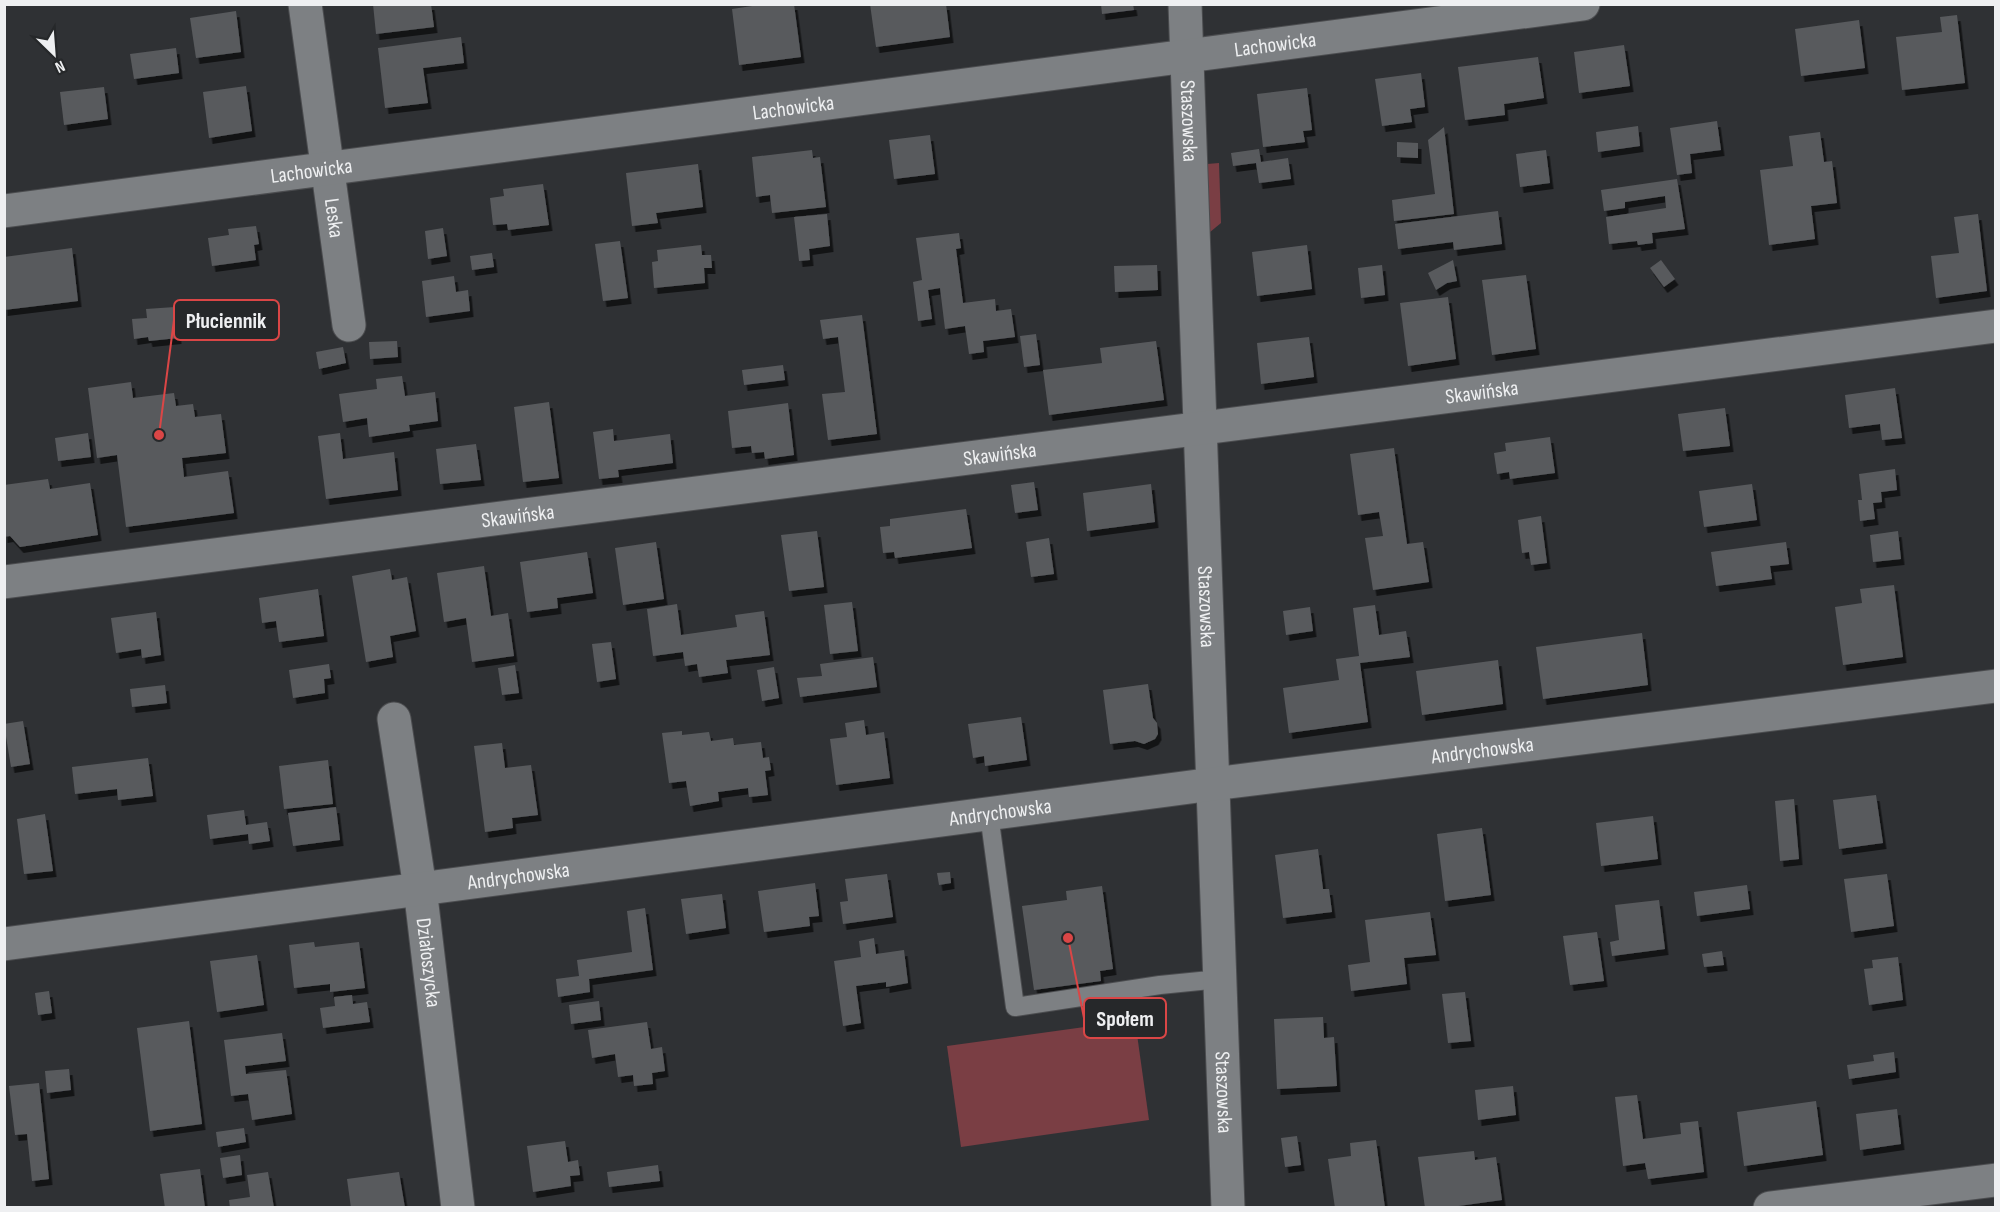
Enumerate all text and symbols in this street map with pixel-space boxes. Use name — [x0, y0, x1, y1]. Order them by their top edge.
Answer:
north arrow — [24, 24, 84, 84]
street label: Lachowicka — [1233, 27, 1317, 62]
text: N — [52, 56, 68, 77]
street label: Staszowska — [1175, 79, 1203, 162]
street label: Lachowicka — [751, 90, 836, 125]
street label: Lachowicka — [269, 153, 354, 188]
street label: Leska — [319, 197, 349, 239]
callout: Płuciennik — [174, 300, 279, 340]
text: Płuciennik — [186, 308, 267, 335]
street label: Skawińska — [1444, 375, 1520, 409]
street label: Skawińska — [962, 437, 1038, 471]
street label: Skawińska — [480, 499, 556, 533]
street label: Staszowska — [1193, 565, 1220, 648]
street label: Andrychowska — [1429, 731, 1535, 769]
street label: Andrychowska — [947, 793, 1053, 831]
street label: Andrychowska — [465, 857, 571, 895]
street label: Działoszycka — [411, 916, 447, 1009]
callout: Społem — [1084, 998, 1166, 1038]
text: Społem — [1096, 1006, 1154, 1033]
street label: Staszowska — [1210, 1051, 1238, 1134]

